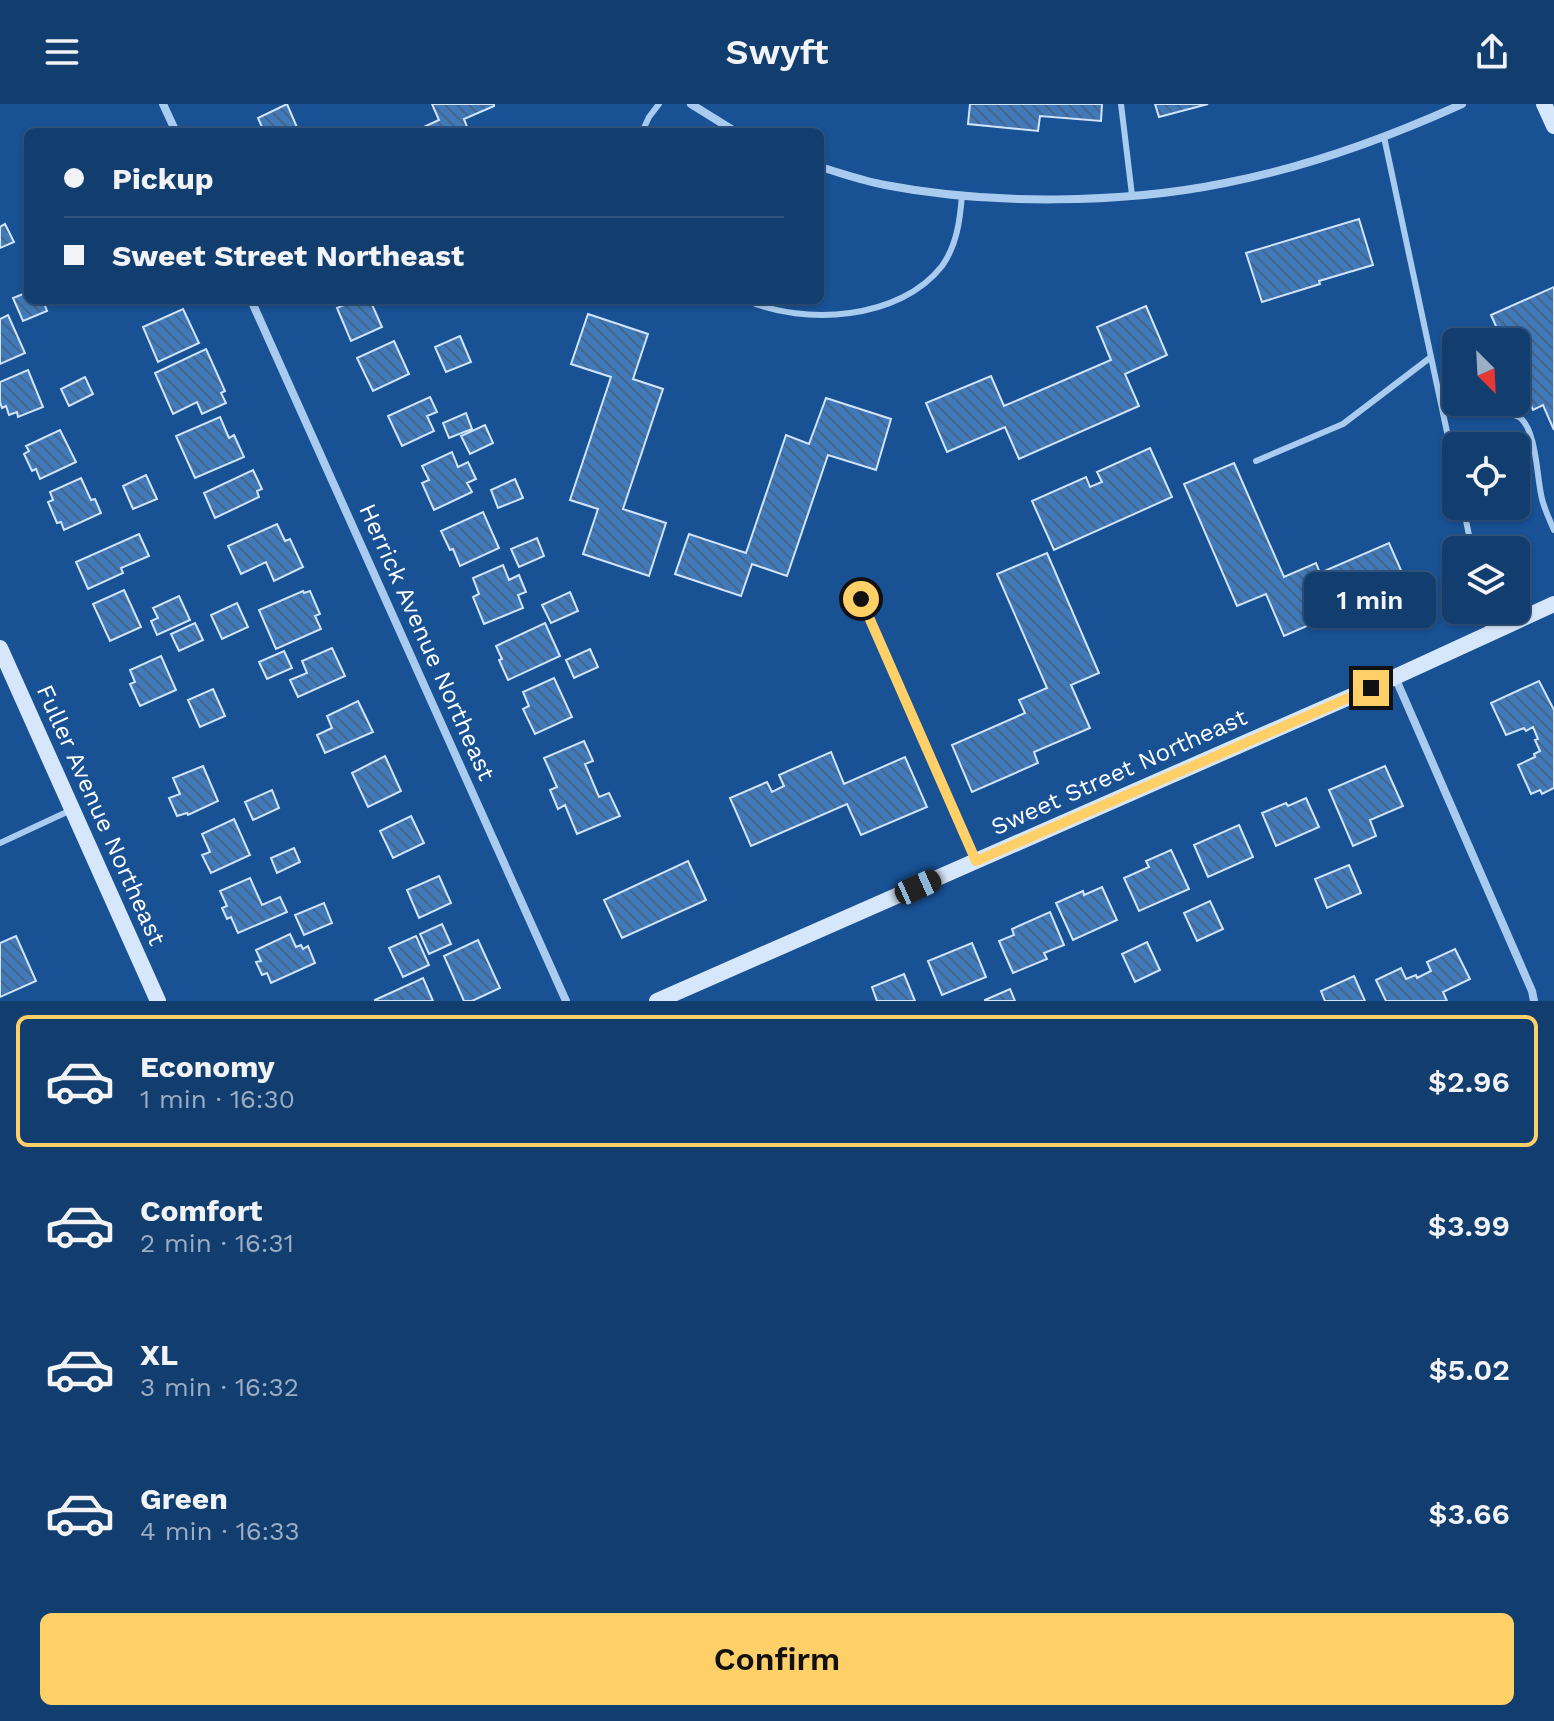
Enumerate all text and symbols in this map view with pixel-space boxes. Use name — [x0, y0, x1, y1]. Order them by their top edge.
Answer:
icon: menu — [40, 30, 84, 74]
icon: share — [1470, 30, 1514, 74]
text: Swyft — [725, 31, 829, 73]
text: Pickup — [112, 161, 214, 196]
text: Sweet Street Northeast — [112, 238, 464, 273]
north arrow — [1442, 328, 1530, 416]
map controls — [1442, 328, 1530, 624]
button: locate — [1442, 432, 1530, 520]
street label: Herrick Avenue Northeast — [353, 499, 501, 785]
button: layers — [1442, 536, 1530, 624]
callout: 1 min — [1305, 572, 1437, 628]
route start — [843, 581, 879, 617]
text: 1 min — [1337, 585, 1403, 615]
route end — [1353, 670, 1389, 706]
street label: Fuller Avenue Northeast — [31, 680, 171, 950]
street label: Sweet Street Northeast — [987, 703, 1251, 841]
car — [891, 866, 945, 908]
icon: car — [44, 1045, 116, 1117]
text: Economy — [140, 1049, 275, 1084]
text: $2.96 — [1428, 1064, 1510, 1099]
text: 1 min · 16:30 — [140, 1084, 295, 1114]
icon: car — [44, 1189, 116, 1261]
text: Comfort — [140, 1193, 262, 1228]
text: $3.99 — [1428, 1208, 1510, 1243]
text: 2 min · 16:31 — [140, 1228, 294, 1258]
icon: car — [44, 1333, 116, 1405]
text: XL — [140, 1337, 178, 1372]
text: $5.02 — [1429, 1352, 1510, 1387]
text: 3 min · 16:32 — [140, 1372, 299, 1402]
icon: car — [44, 1477, 116, 1549]
text: Green — [140, 1481, 228, 1516]
text: $3.66 — [1428, 1496, 1510, 1531]
text: 4 min · 16:33 — [140, 1516, 300, 1546]
button: Confirm — [40, 1613, 1514, 1705]

